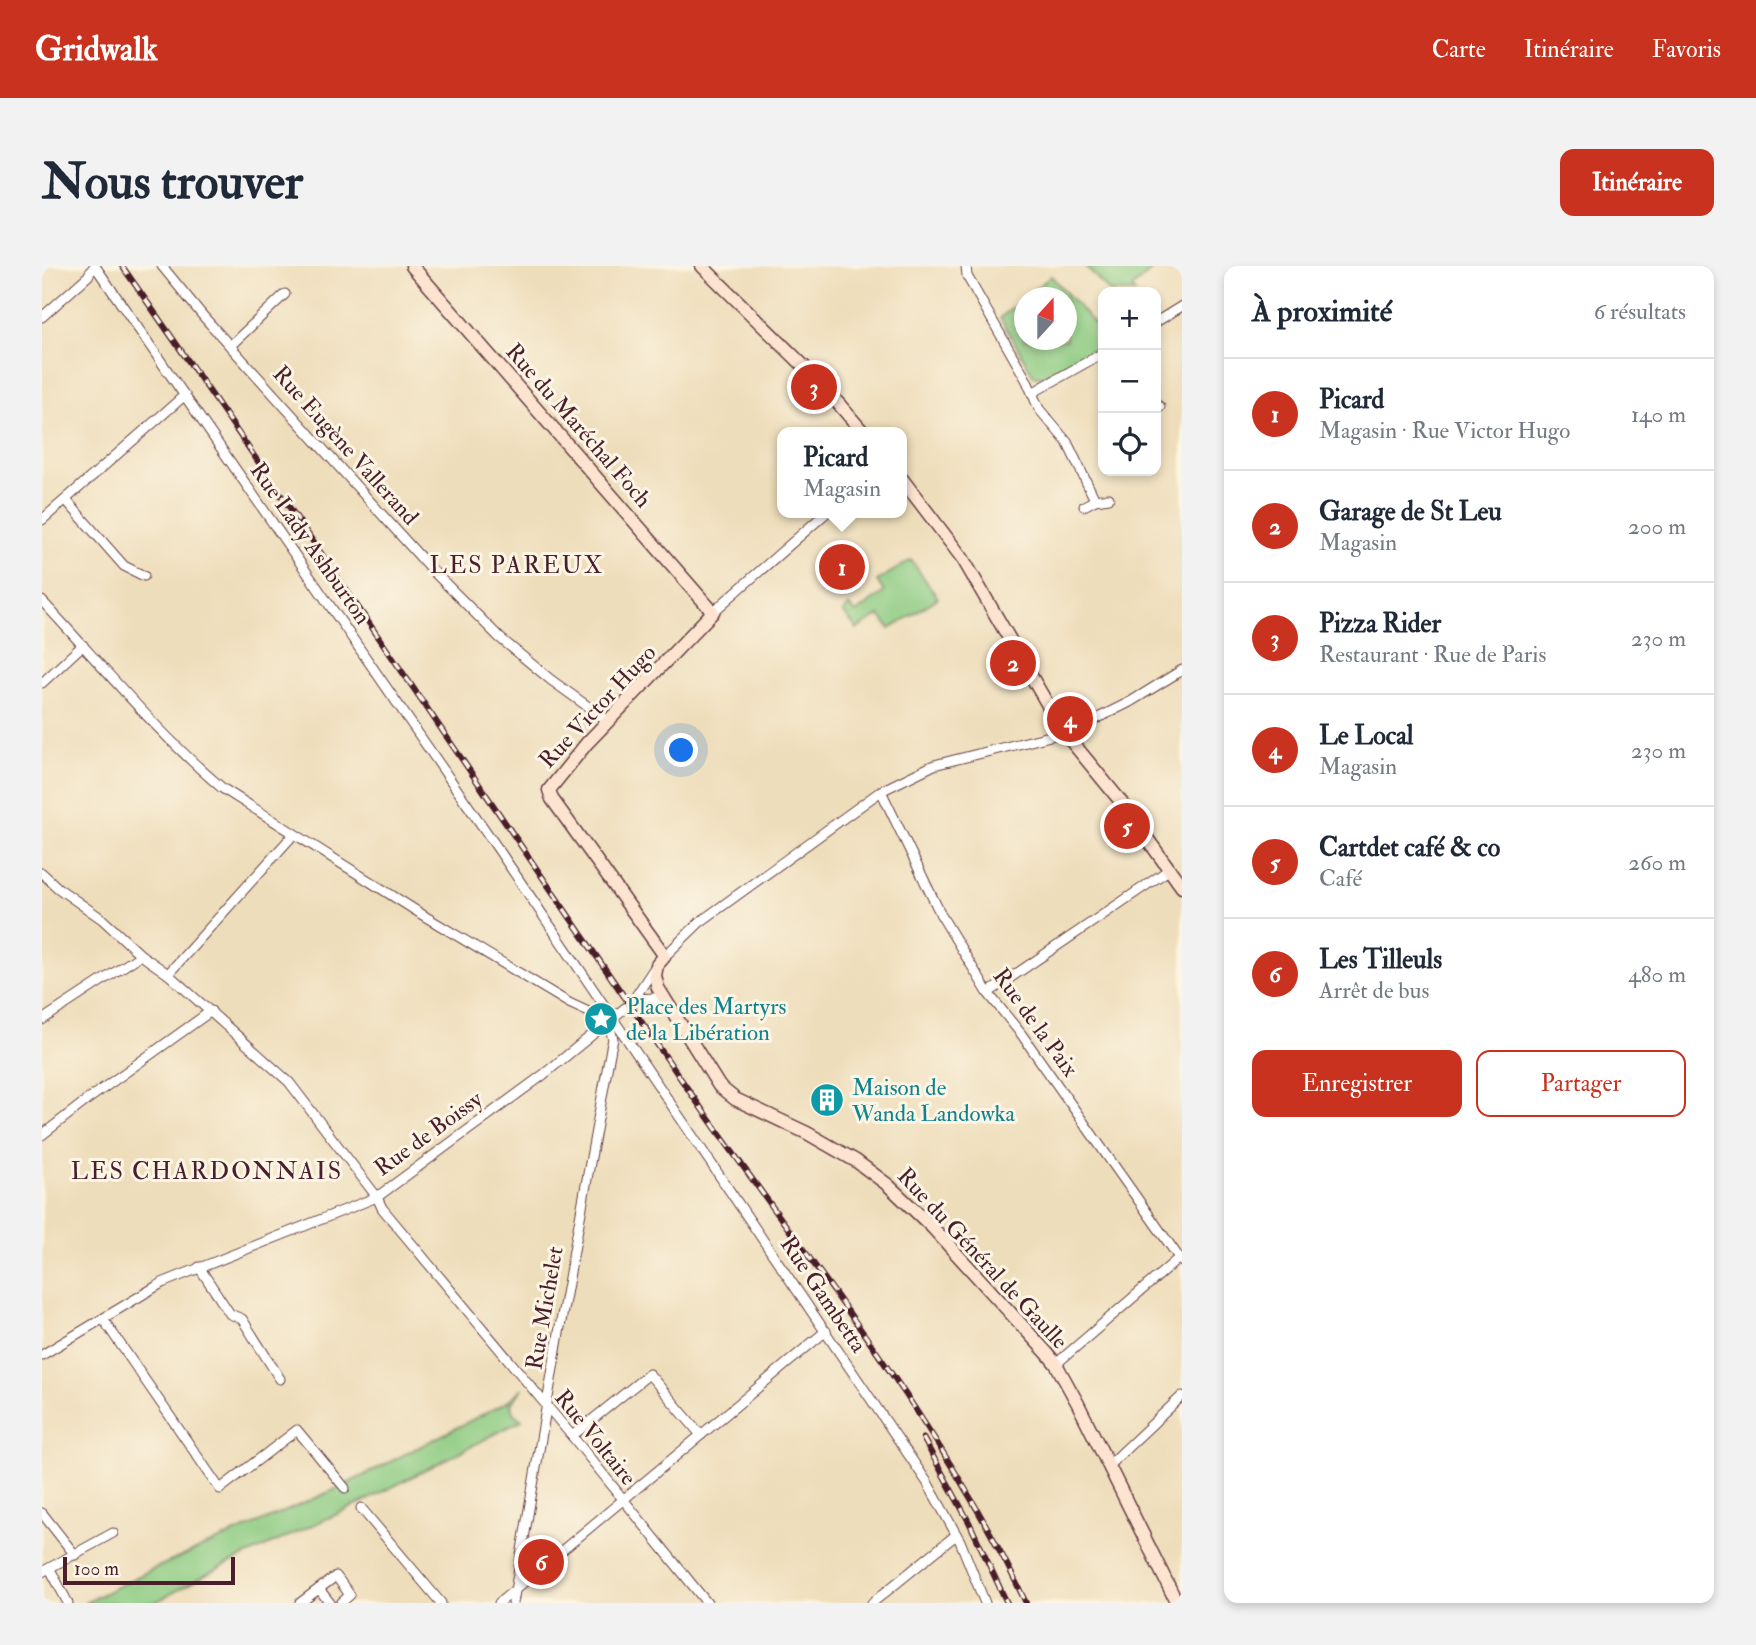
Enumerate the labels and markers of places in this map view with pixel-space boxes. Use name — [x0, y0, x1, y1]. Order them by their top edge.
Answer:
pin: 3 — [791, 361, 837, 413]
pin: 1 — [819, 541, 865, 593]
pin: 2 — [990, 637, 1036, 689]
pin: 4 — [1047, 693, 1093, 745]
pin: 5 — [1104, 800, 1150, 852]
place label: Place des Martyrs de la Libération — [626, 992, 786, 1047]
place icon: Place des Martyrs de la Libération — [582, 1000, 620, 1038]
place label: Maison de Wanda Landowka — [851, 1073, 1015, 1128]
building icon: Maison de Wanda Landowka — [808, 1081, 846, 1119]
pin: 6 — [518, 1536, 564, 1588]

